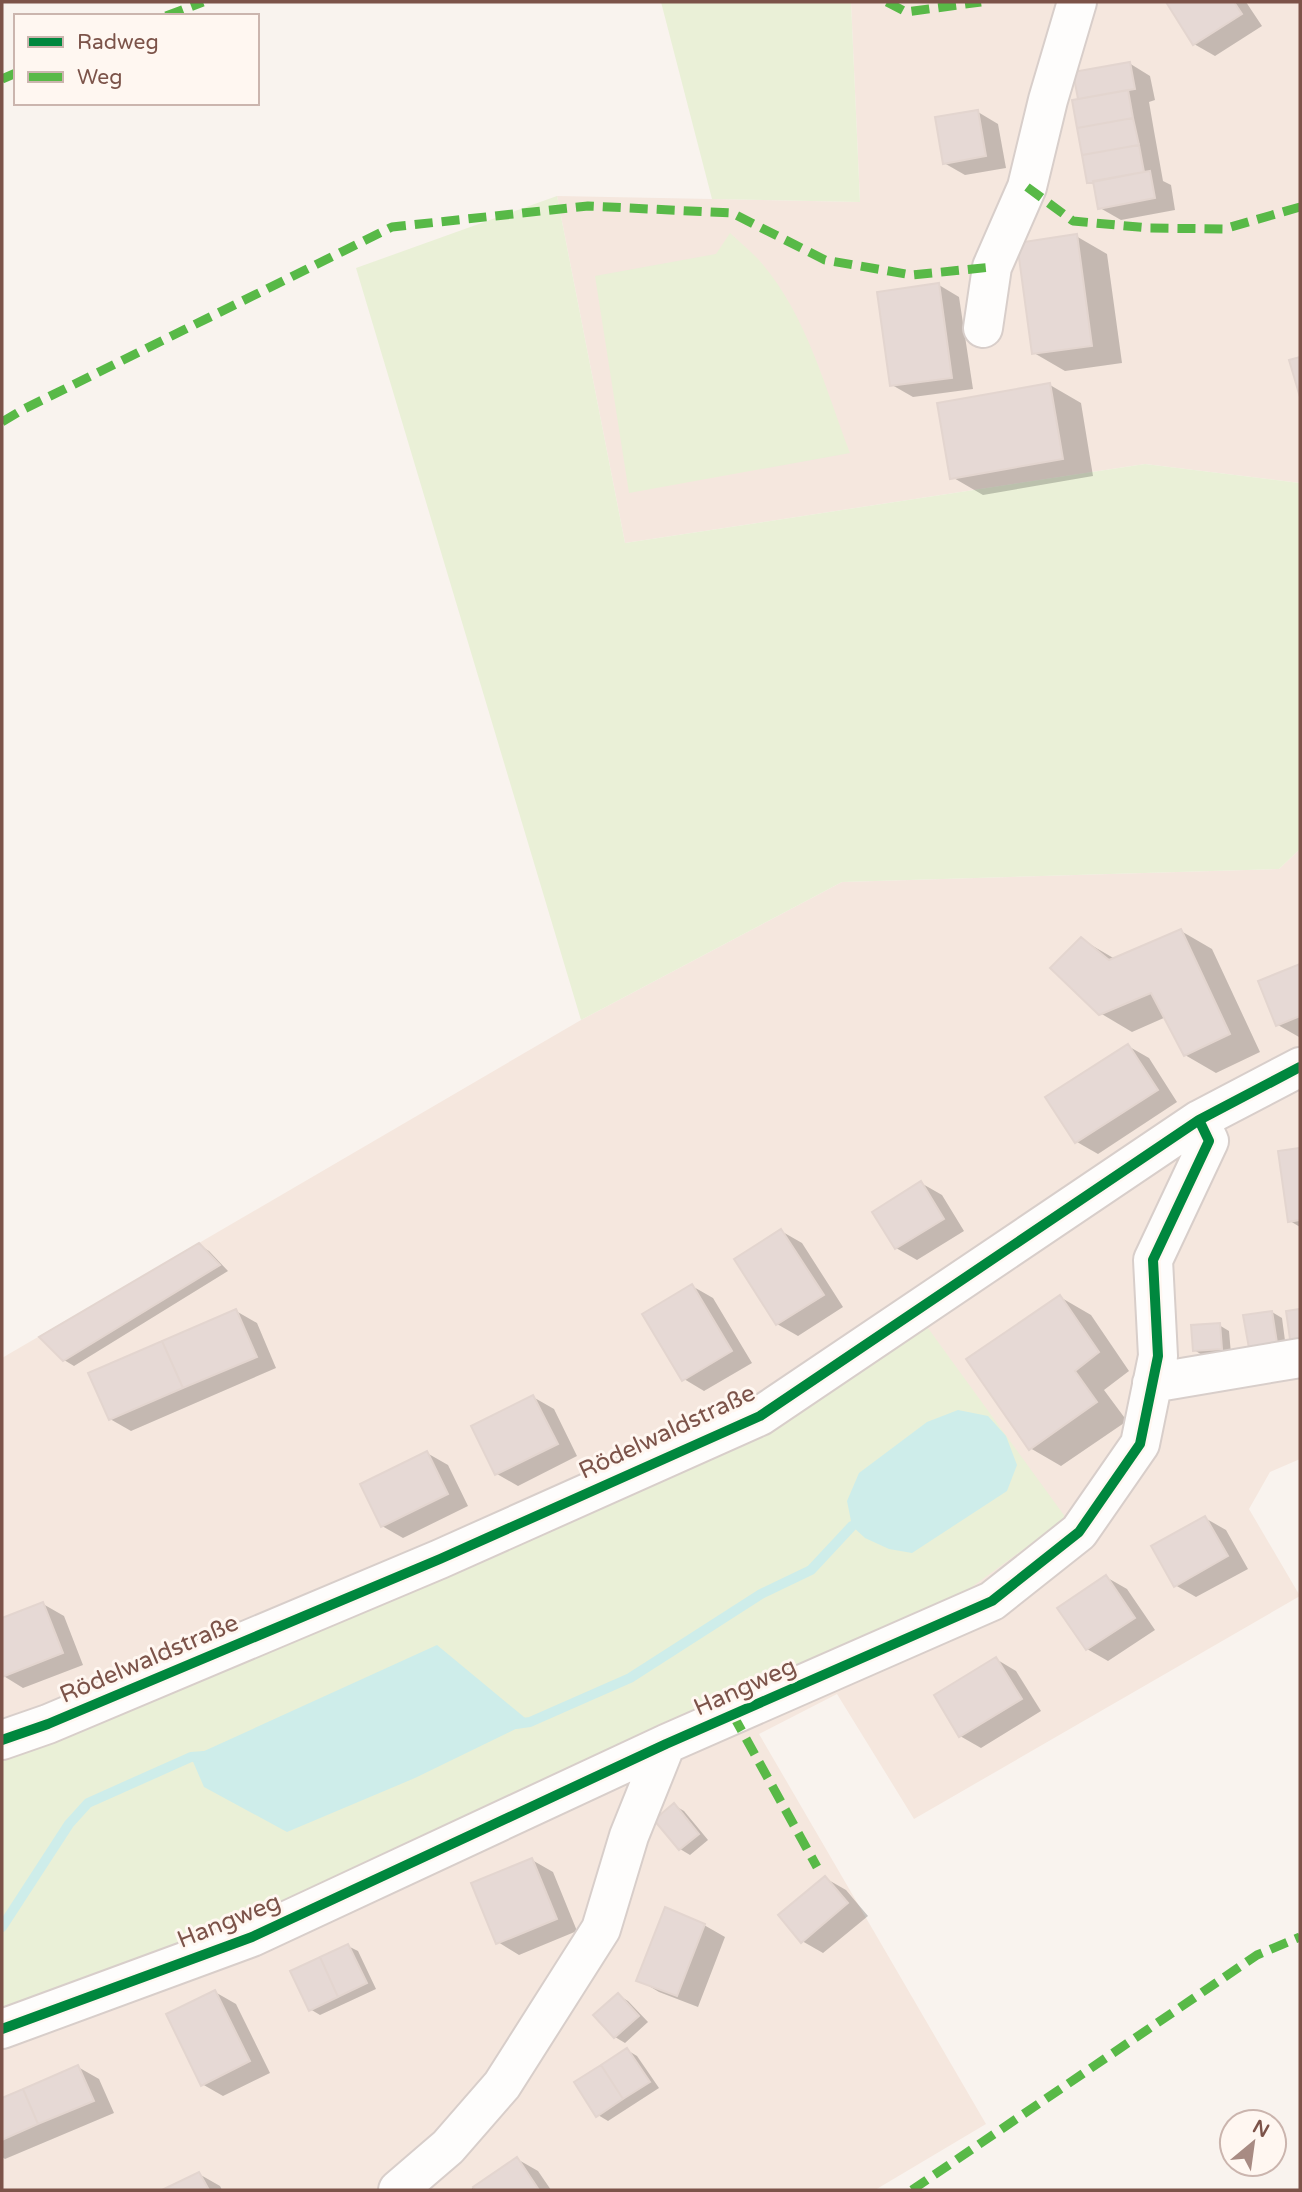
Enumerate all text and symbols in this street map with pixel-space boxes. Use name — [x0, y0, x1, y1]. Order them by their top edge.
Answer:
legend — [14, 14, 259, 105]
text: Radweg — [77, 30, 159, 55]
text: Weg — [77, 65, 122, 90]
street label: Rödelwaldstraße — [574, 1378, 760, 1486]
street label: Rödelwaldstraße — [55, 1608, 243, 1710]
street label: Hangweg — [689, 1652, 801, 1722]
street label: Hangweg — [173, 1887, 285, 1955]
north arrow — [1218, 2108, 1288, 2178]
text: N — [1249, 2116, 1273, 2142]

